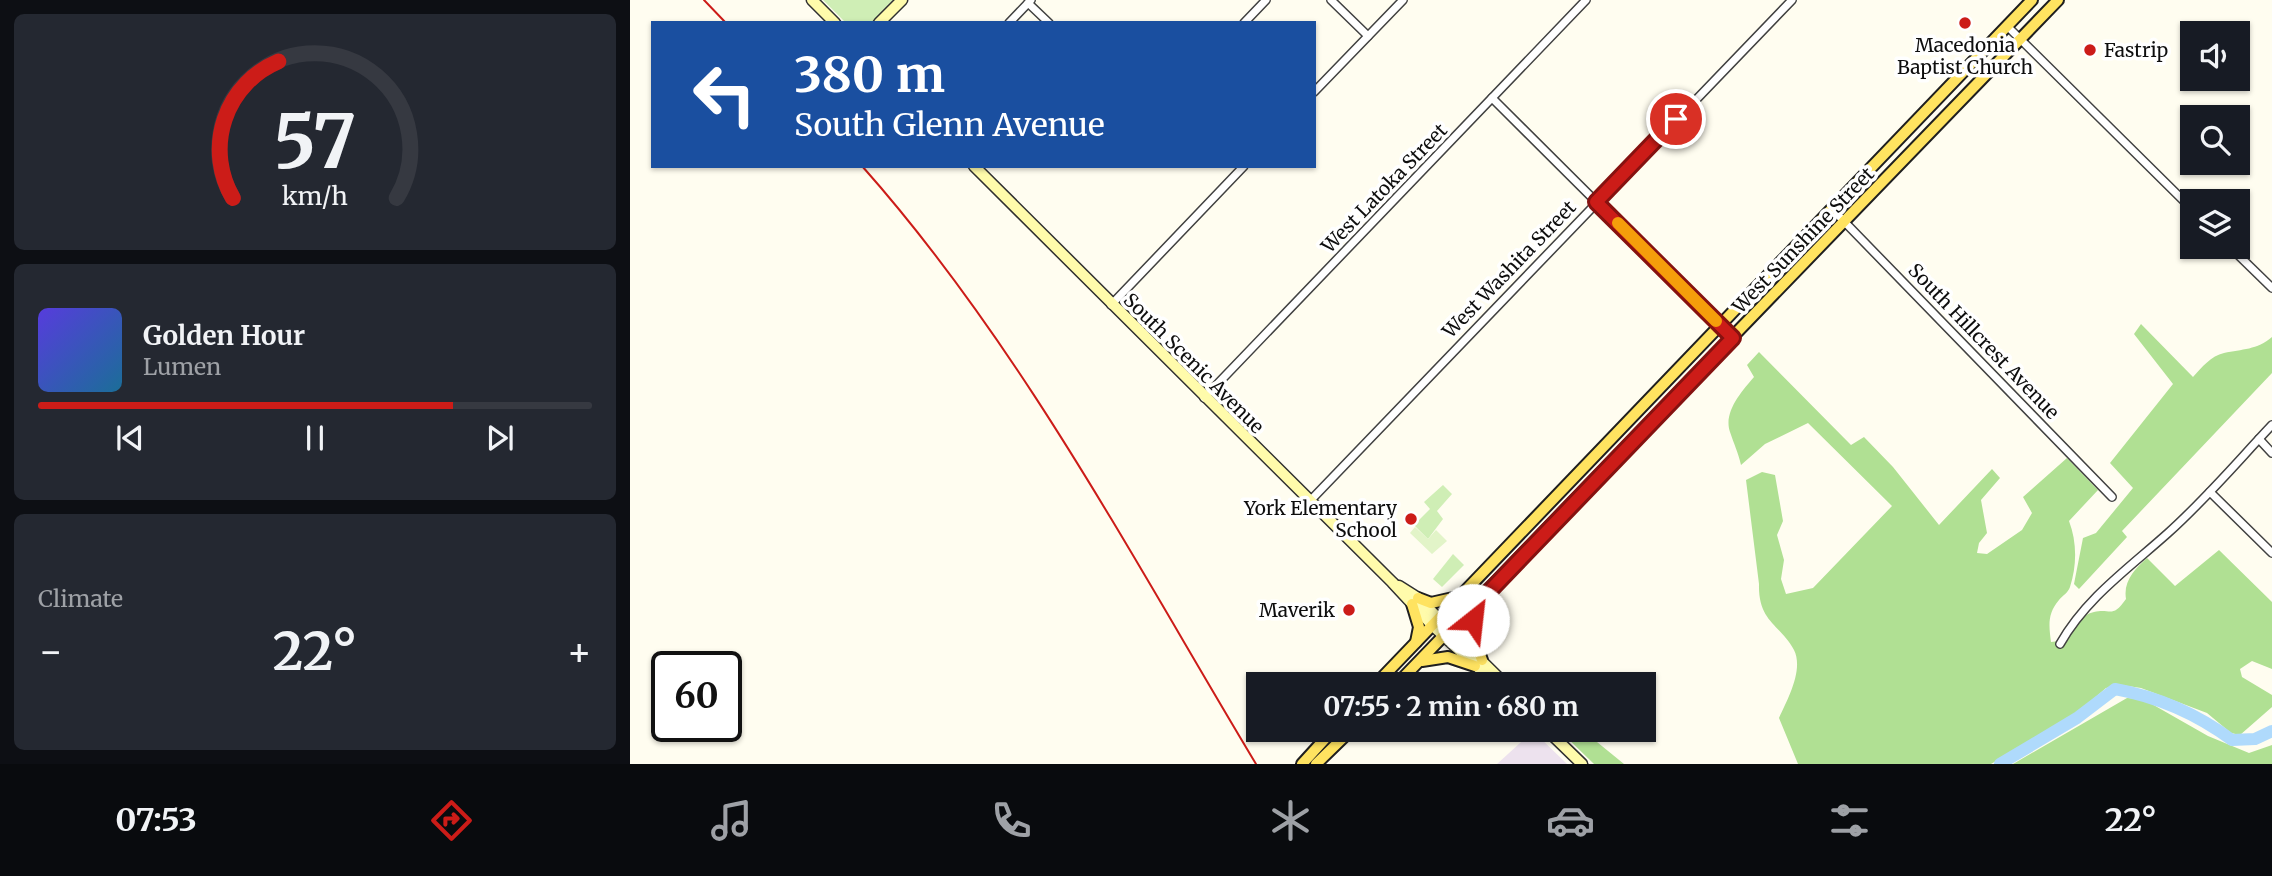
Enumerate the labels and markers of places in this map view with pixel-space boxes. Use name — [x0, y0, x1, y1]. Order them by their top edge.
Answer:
marker: Macedonia Baptist Church — [1957, 15, 1973, 31]
place label: Macedonia Baptist Church — [1897, 33, 2033, 79]
place label: Fastrip — [2104, 38, 2168, 62]
marker: Fastrip — [2082, 42, 2098, 58]
pin — [1646, 89, 1706, 149]
place label: York Elementary School — [1243, 496, 1397, 542]
marker: York Elementary School — [1403, 511, 1419, 527]
place label: Maverik — [1259, 598, 1335, 622]
marker: Maverik — [1341, 602, 1357, 618]

